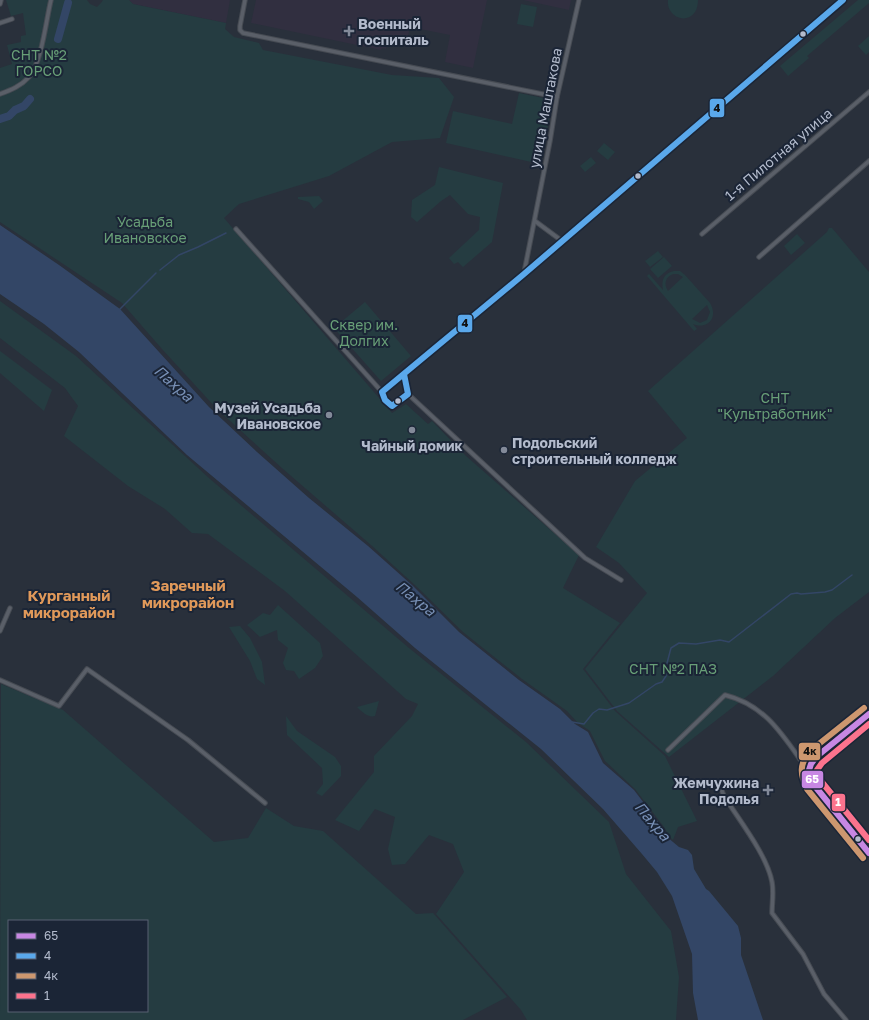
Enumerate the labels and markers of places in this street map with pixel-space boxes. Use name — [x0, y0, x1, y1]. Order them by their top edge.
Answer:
place label: Военный госпиталь — [358, 15, 429, 48]
marker: Военный госпиталь — [343, 25, 355, 37]
unlabelled marker — [798, 29, 808, 39]
unlabelled marker — [633, 171, 643, 181]
unlabelled marker — [393, 396, 403, 406]
place label: Музей Усадьба Ивановское — [214, 399, 321, 432]
marker: Музей Усадьба Ивановское — [324, 410, 334, 420]
marker: Чайный домик — [407, 425, 417, 435]
place label: Подольский строительный колледж — [512, 434, 677, 467]
place label: Чайный домик — [361, 437, 463, 454]
marker: Подольский строительный колледж — [499, 445, 509, 455]
place label: Жемчужина Подолья — [673, 774, 759, 807]
marker: Жемчужина Подолья — [762, 784, 774, 796]
unlabelled marker — [853, 834, 863, 844]

